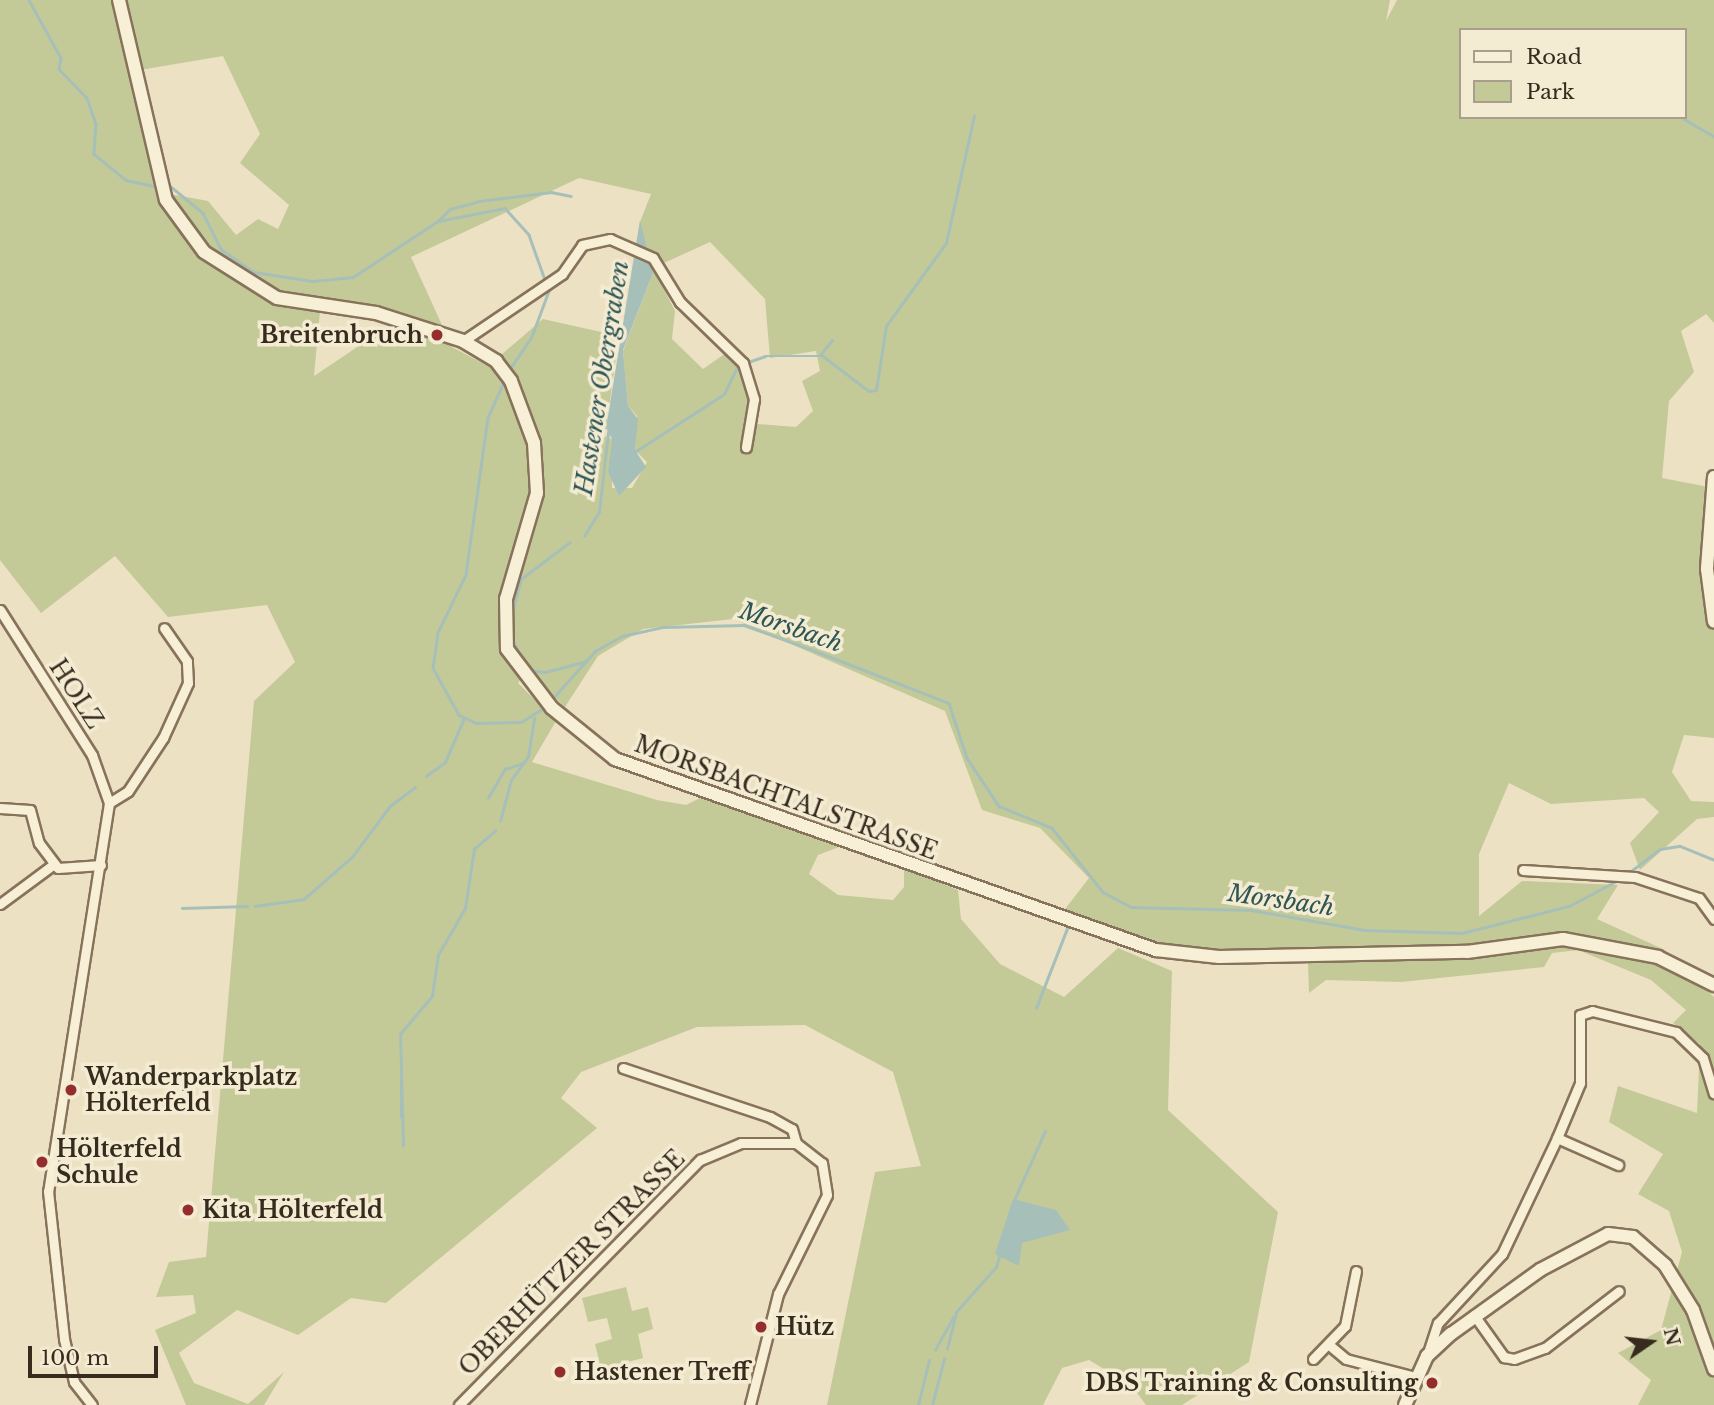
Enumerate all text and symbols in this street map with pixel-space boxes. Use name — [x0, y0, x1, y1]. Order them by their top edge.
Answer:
legend — [1458, 28, 1686, 119]
text: Road — [1526, 44, 1582, 70]
text: Park — [1526, 79, 1575, 105]
water label: Hastener Obergraben — [569, 258, 635, 498]
place label: Breitenbruch — [260, 321, 423, 349]
marker: Breitenbruch — [429, 327, 445, 343]
water label: Morsbach — [736, 596, 846, 658]
street label: HOLZ — [44, 654, 108, 734]
street label: MORSBACHTALSTRASSE — [631, 730, 941, 866]
water label: Morsbach — [1226, 878, 1336, 922]
place label: Wanderparkplatz Hölterfeld — [85, 1063, 297, 1117]
marker: Wanderparkplatz Hölterfeld — [63, 1082, 79, 1098]
place label: Hölterfeld Schule — [56, 1135, 182, 1189]
street label: OBERHÜTZER STRASSE — [453, 1144, 691, 1382]
marker: Hölterfeld Schule — [34, 1154, 50, 1170]
place label: Kita Hölterfeld — [202, 1196, 383, 1224]
marker: Kita Hölterfeld — [180, 1202, 196, 1218]
north arrow — [1616, 1307, 1686, 1377]
place label: Hütz — [775, 1313, 834, 1341]
marker: Hütz — [753, 1319, 769, 1335]
text: N — [1659, 1325, 1685, 1348]
scale bar — [32, 1332, 161, 1376]
text: 100 m — [41, 1345, 109, 1371]
place label: Hastener Treff — [574, 1358, 750, 1386]
marker: Hastener Treff — [552, 1364, 568, 1380]
place label: DBS Training & Consulting — [1084, 1369, 1418, 1397]
marker: DBS Training & Consulting — [1424, 1375, 1440, 1391]

